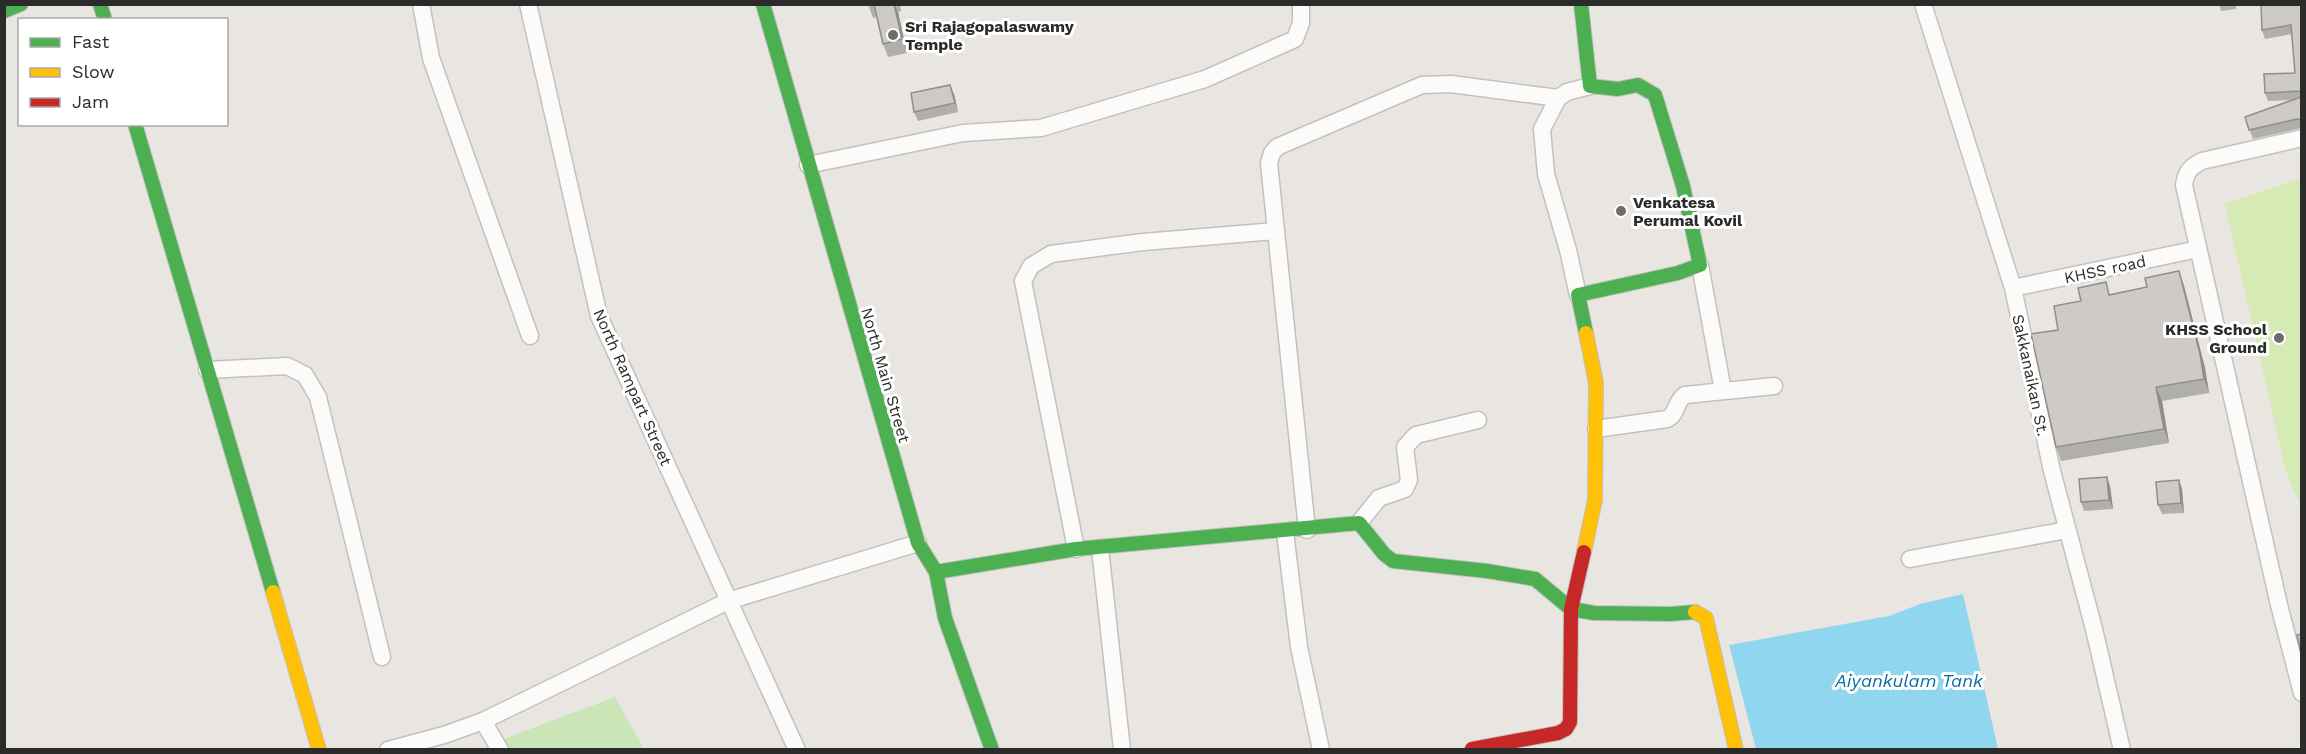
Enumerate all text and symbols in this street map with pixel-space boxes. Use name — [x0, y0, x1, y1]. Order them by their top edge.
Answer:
place label: Sri Rajagopalaswamy Temple — [905, 17, 1075, 54]
legend — [18, 18, 228, 126]
marker: Sri Rajagopalaswamy Temple — [886, 28, 900, 42]
text: Fast — [72, 31, 110, 52]
text: Slow — [72, 61, 115, 82]
text: Jam — [72, 91, 109, 112]
place label: Venkatesa Perumal Kovil — [1633, 193, 1743, 230]
marker: Venkatesa Perumal Kovil — [1614, 204, 1628, 218]
street label: KHSS road — [2062, 252, 2148, 287]
street label: North Main Street — [857, 305, 914, 445]
street label: North Rampart Street — [589, 306, 676, 469]
street label: Sakkanaikan St. — [2008, 313, 2053, 438]
place label: KHSS School Ground — [2165, 320, 2268, 357]
marker: KHSS School Ground — [2272, 331, 2286, 345]
water label: Aiyankulam Tank — [1834, 670, 1984, 691]

